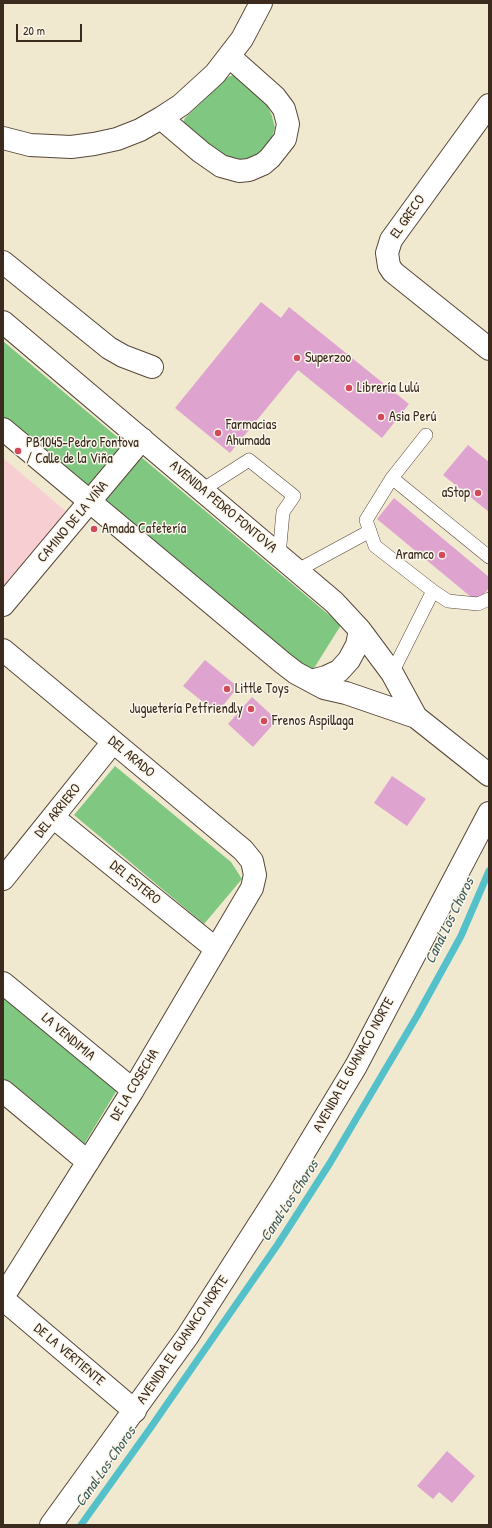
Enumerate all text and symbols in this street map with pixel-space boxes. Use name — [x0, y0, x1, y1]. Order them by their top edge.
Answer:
scale bar — [18, 16, 84, 42]
text: 20 m — [23, 22, 45, 39]
street label: EL GRECO — [387, 192, 429, 242]
place label: Superzoo — [305, 350, 351, 366]
marker: Superzoo — [292, 353, 302, 363]
place label: Librería Lulú — [357, 380, 419, 396]
marker: Librería Lulú — [344, 383, 354, 393]
place label: Asia Perú — [389, 409, 436, 425]
marker: Asia Perú — [376, 412, 386, 422]
place label: Farmacias Ahumada — [226, 417, 277, 450]
marker: Farmacias Ahumada — [213, 428, 223, 438]
place label: PB1045-Pedro Fontova / Calle de la Viña — [26, 435, 139, 468]
marker: PB1045-Pedro Fontova / Calle de la Viña — [13, 446, 23, 456]
street label: AVENIDA PEDRO FONTOVA — [166, 457, 280, 557]
street label: CAMINO DE LA VIÑA — [34, 478, 112, 566]
place label: aStop — [442, 485, 470, 501]
marker: aStop — [473, 488, 483, 498]
place label: Amada Cafetería — [102, 521, 186, 537]
marker: Amada Cafetería — [89, 524, 99, 534]
place label: Aramco — [396, 547, 434, 563]
marker: Aramco — [437, 550, 447, 560]
place label: Little Toys — [235, 681, 289, 697]
marker: Little Toys — [222, 684, 232, 694]
place label: Juguetería Petfriendly — [130, 701, 243, 717]
marker: Juguetería Petfriendly — [246, 704, 256, 714]
place label: Frenos Aspillaga — [272, 713, 353, 729]
marker: Frenos Aspillaga — [259, 716, 269, 726]
street label: DEL ARADO — [104, 733, 158, 781]
street label: DEL ARRIERO — [31, 781, 85, 841]
street label: DEL ESTERO — [106, 857, 164, 909]
water label: Canal Los Choros — [421, 875, 479, 967]
street label: AVENIDA EL GUANACO NORTE — [310, 995, 398, 1135]
street label: LA VENDIMIA — [38, 1010, 98, 1064]
street label: DE LA COSECHA — [107, 1046, 163, 1124]
water label: Canal Los Choros — [257, 1157, 323, 1245]
street label: AVENIDA EL GUANACO NORTE — [134, 1273, 232, 1407]
street label: DE LA VERTIENTE — [30, 1320, 108, 1390]
water label: Canal Los Choros — [72, 1424, 140, 1510]

